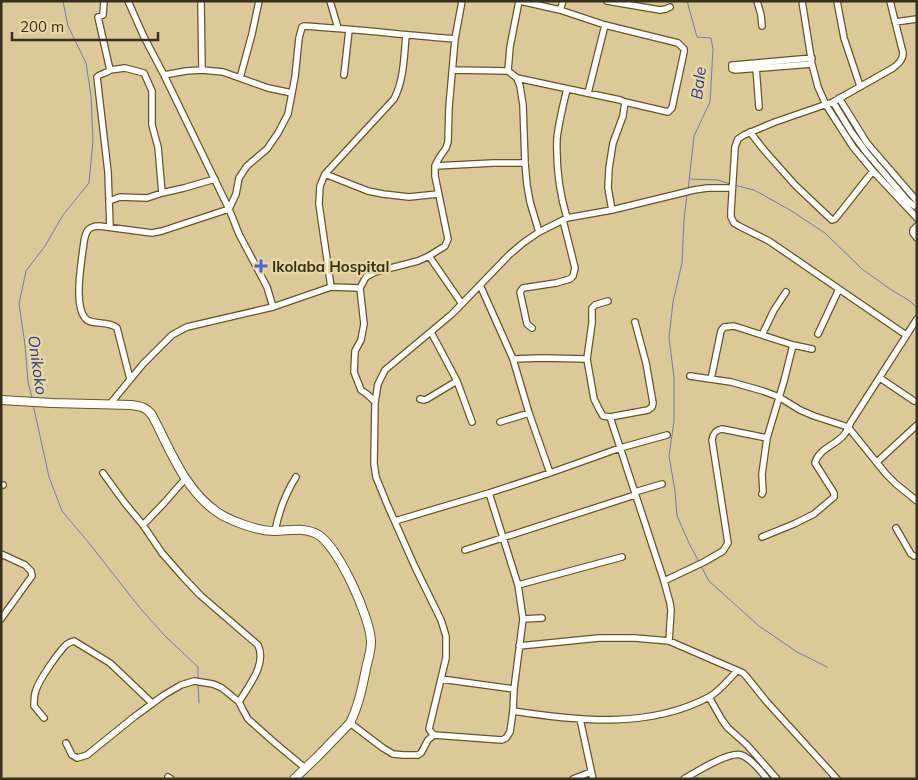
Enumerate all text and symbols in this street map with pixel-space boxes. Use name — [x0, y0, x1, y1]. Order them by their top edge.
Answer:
scale bar — [12, 10, 159, 42]
text: 200 m — [20, 17, 64, 36]
water label: Bale — [686, 65, 710, 101]
place label: Ikolaba Hospital — [272, 257, 389, 276]
marker: Ikolaba Hospital — [254, 259, 268, 273]
water label: Onikoko — [24, 334, 52, 396]

